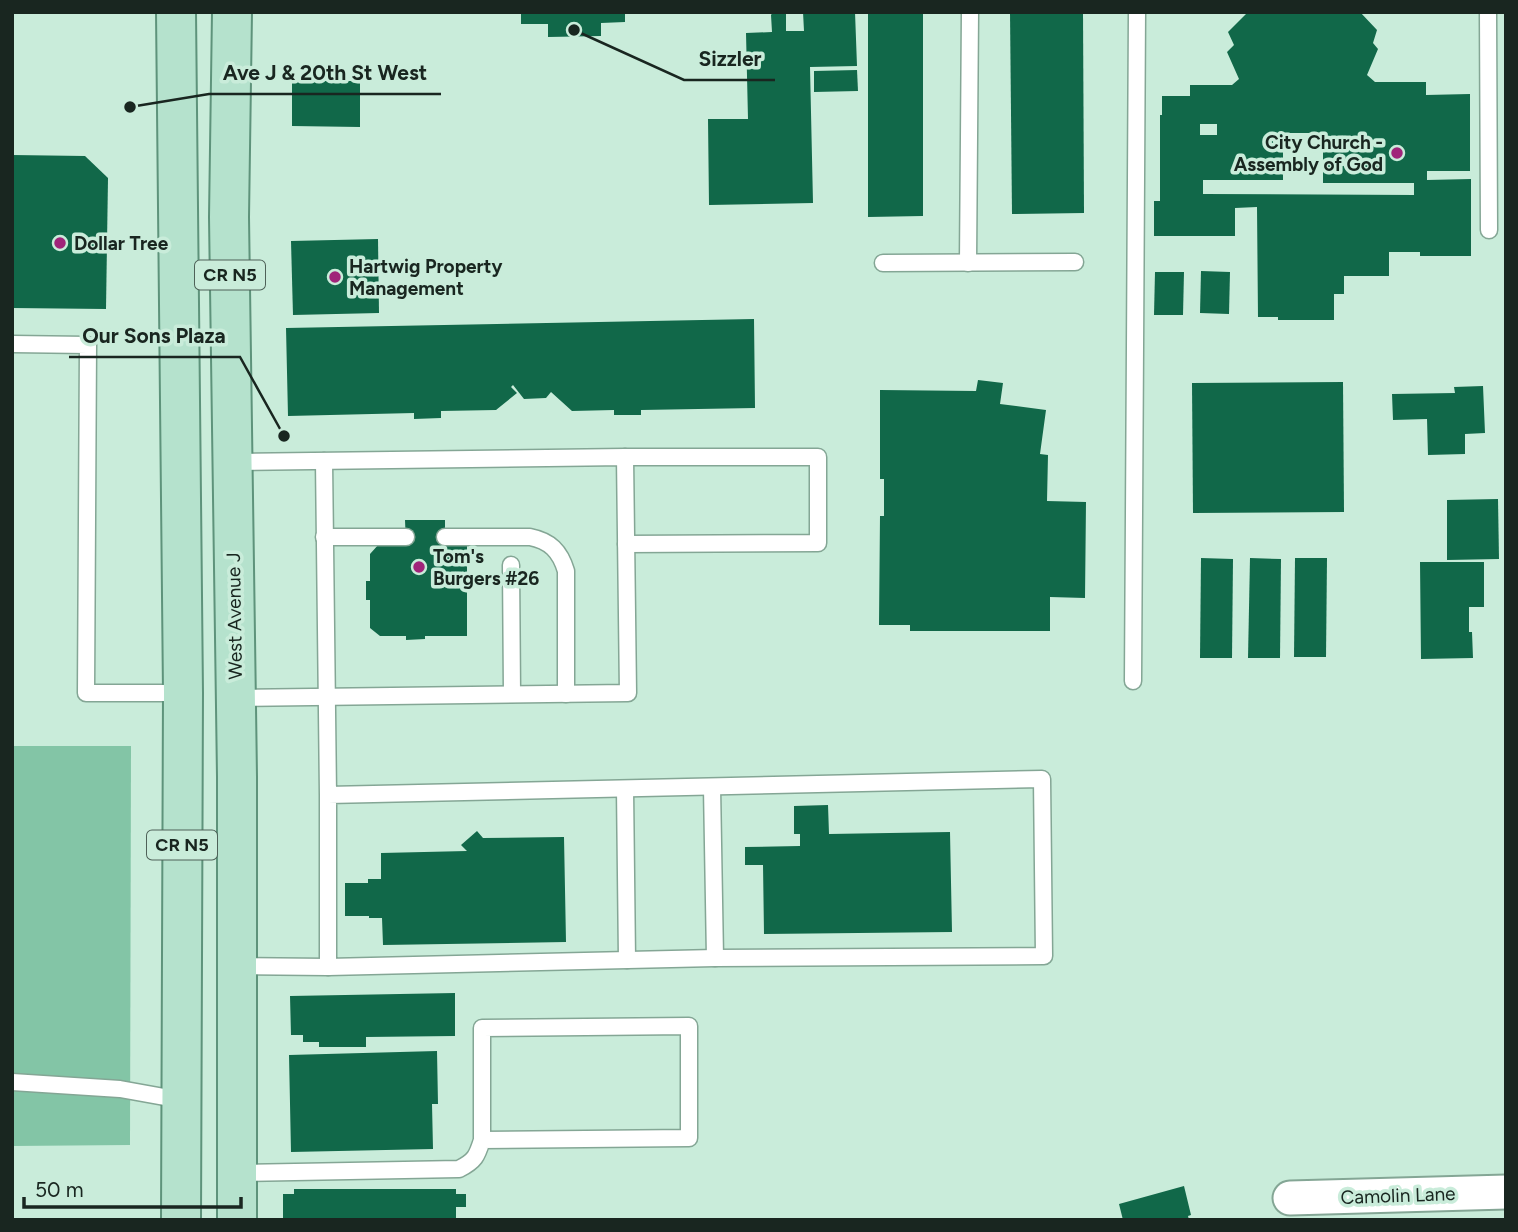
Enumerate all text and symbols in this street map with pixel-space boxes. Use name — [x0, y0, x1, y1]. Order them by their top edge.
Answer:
callout: Sizzler — [684, 38, 775, 80]
text: Sizzler — [698, 46, 762, 71]
callout: Ave J & 20th St West — [209, 52, 441, 94]
text: Ave J & 20th St West — [223, 60, 427, 85]
place label: City Church - Assembly of God — [1234, 131, 1383, 176]
marker: City Church - Assembly of God — [1389, 145, 1405, 161]
place label: Dollar Tree — [74, 232, 169, 255]
marker: Dollar Tree — [52, 235, 68, 251]
place label: Hartwig Property Management — [349, 255, 502, 300]
road number: CR N5 — [195, 260, 265, 290]
marker: Hartwig Property Management — [327, 269, 343, 285]
callout: Our Sons Plaza — [69, 315, 240, 357]
text: Our Sons Plaza — [82, 323, 226, 348]
place label: Tom's Burgers #26 — [433, 545, 539, 590]
street label: West Avenue J — [222, 552, 247, 680]
marker: Tom's Burgers #26 — [411, 559, 427, 575]
road number: CR N5 — [147, 830, 217, 860]
scale bar — [24, 1166, 242, 1210]
text: 50 m — [35, 1177, 84, 1202]
street label: Camolin Lane — [1340, 1182, 1456, 1209]

